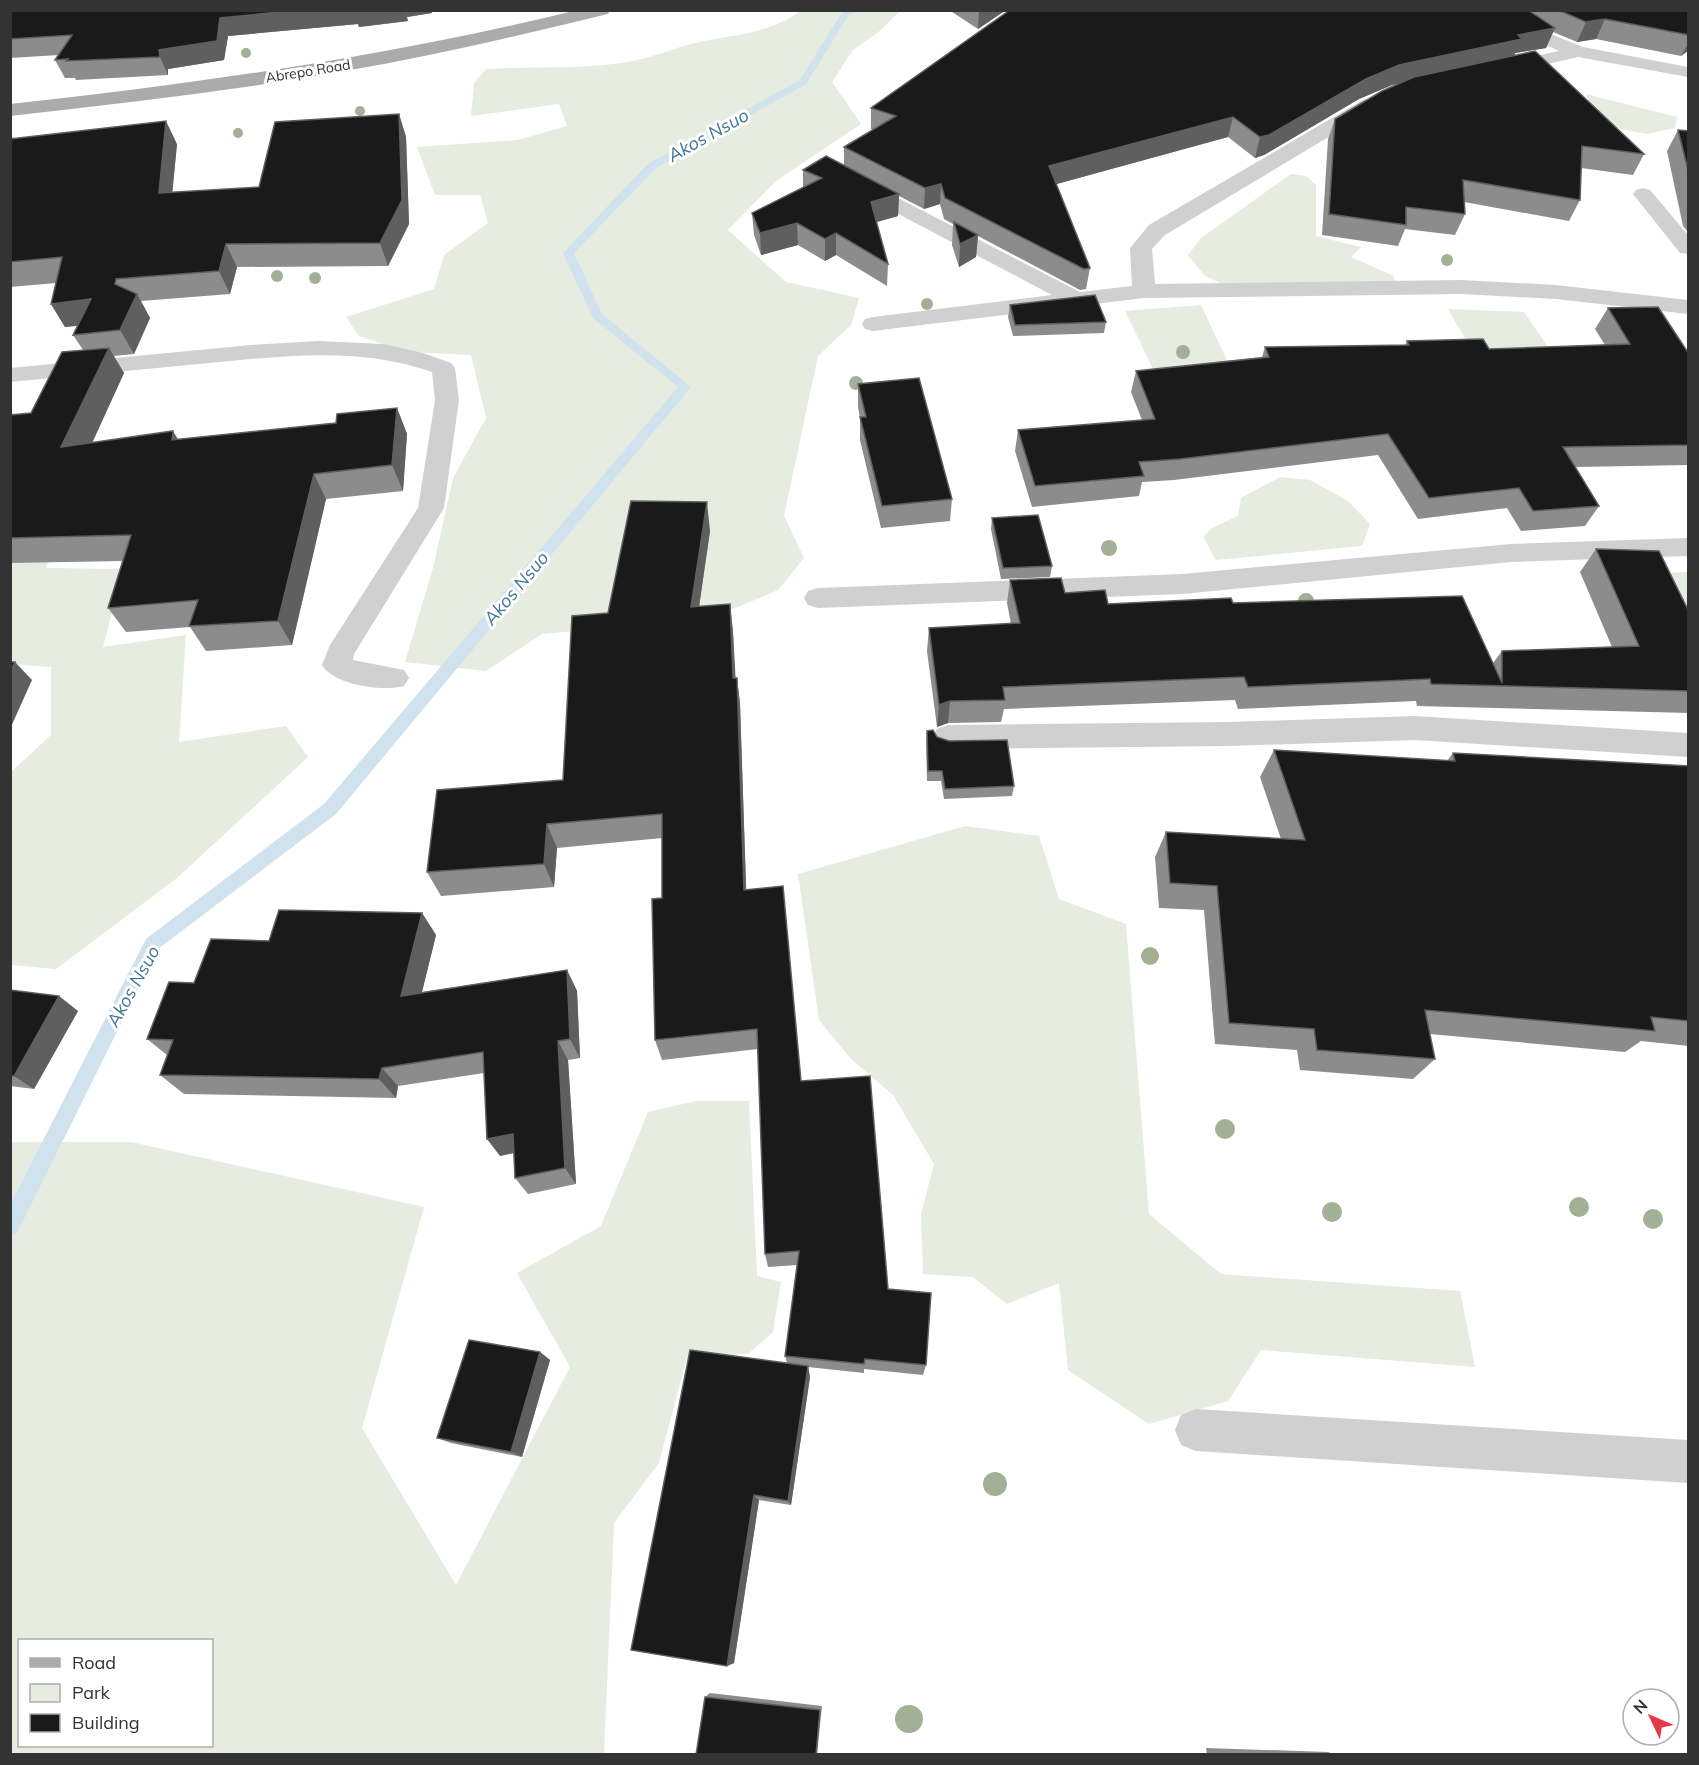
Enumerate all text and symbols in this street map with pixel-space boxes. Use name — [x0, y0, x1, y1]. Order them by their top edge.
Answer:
street label: Abrepo Road — [264, 55, 352, 87]
water label: Akos Nsuo — [663, 103, 753, 167]
water label: Akos Nsuo — [478, 546, 553, 630]
water label: Akos Nsuo — [101, 941, 165, 1031]
legend — [18, 1639, 213, 1747]
text: Road — [72, 1651, 116, 1674]
text: Park — [72, 1681, 111, 1704]
north arrow — [1621, 1687, 1681, 1747]
text: N — [1629, 1695, 1652, 1718]
text: Building — [72, 1711, 140, 1734]

